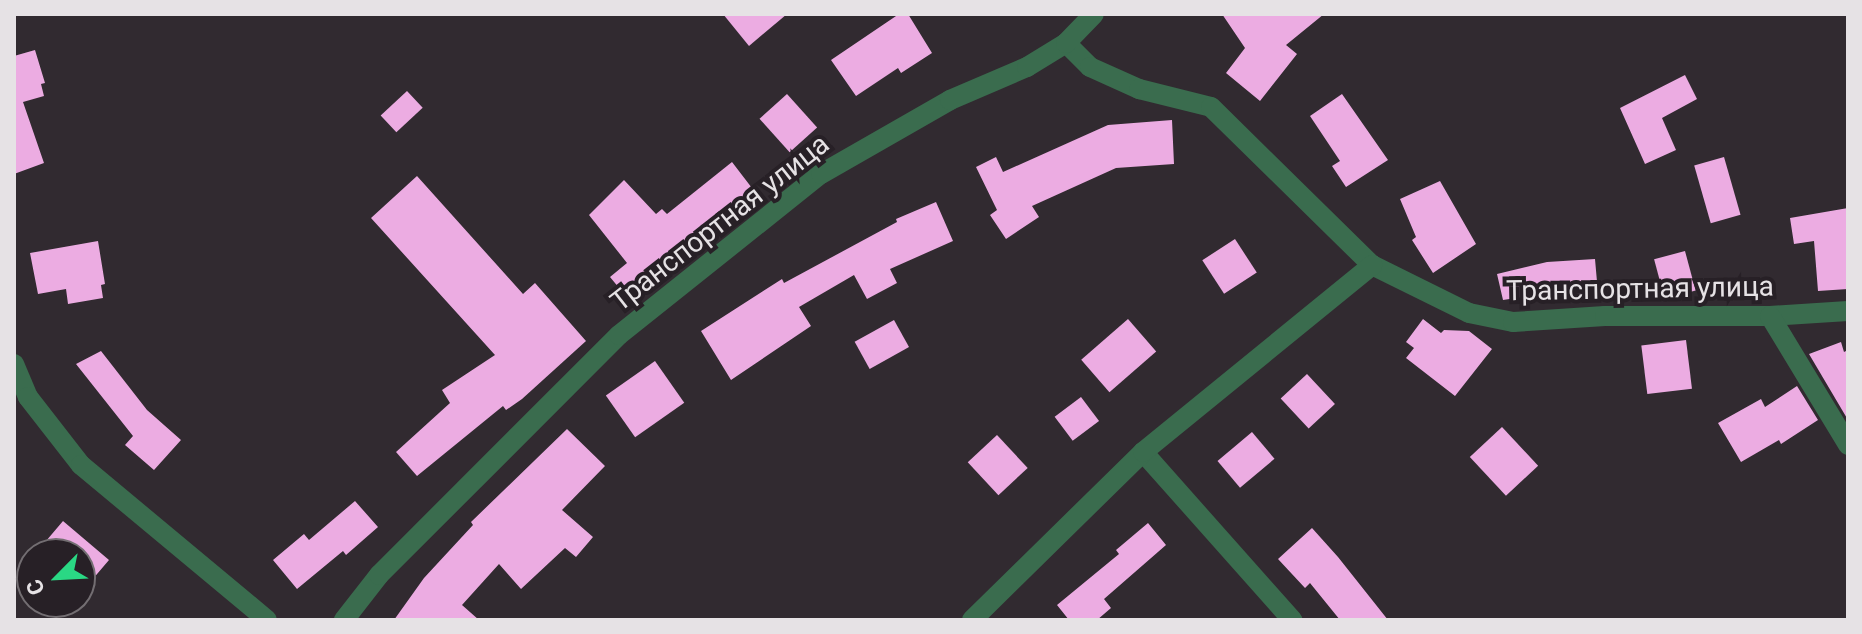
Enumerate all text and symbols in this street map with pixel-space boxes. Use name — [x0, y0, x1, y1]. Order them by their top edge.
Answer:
street label: Транспортная улица — [604, 127, 836, 319]
street label: Транспортная улица — [1506, 270, 1774, 308]
north arrow — [16, 538, 96, 618]
text: С — [21, 575, 50, 599]

